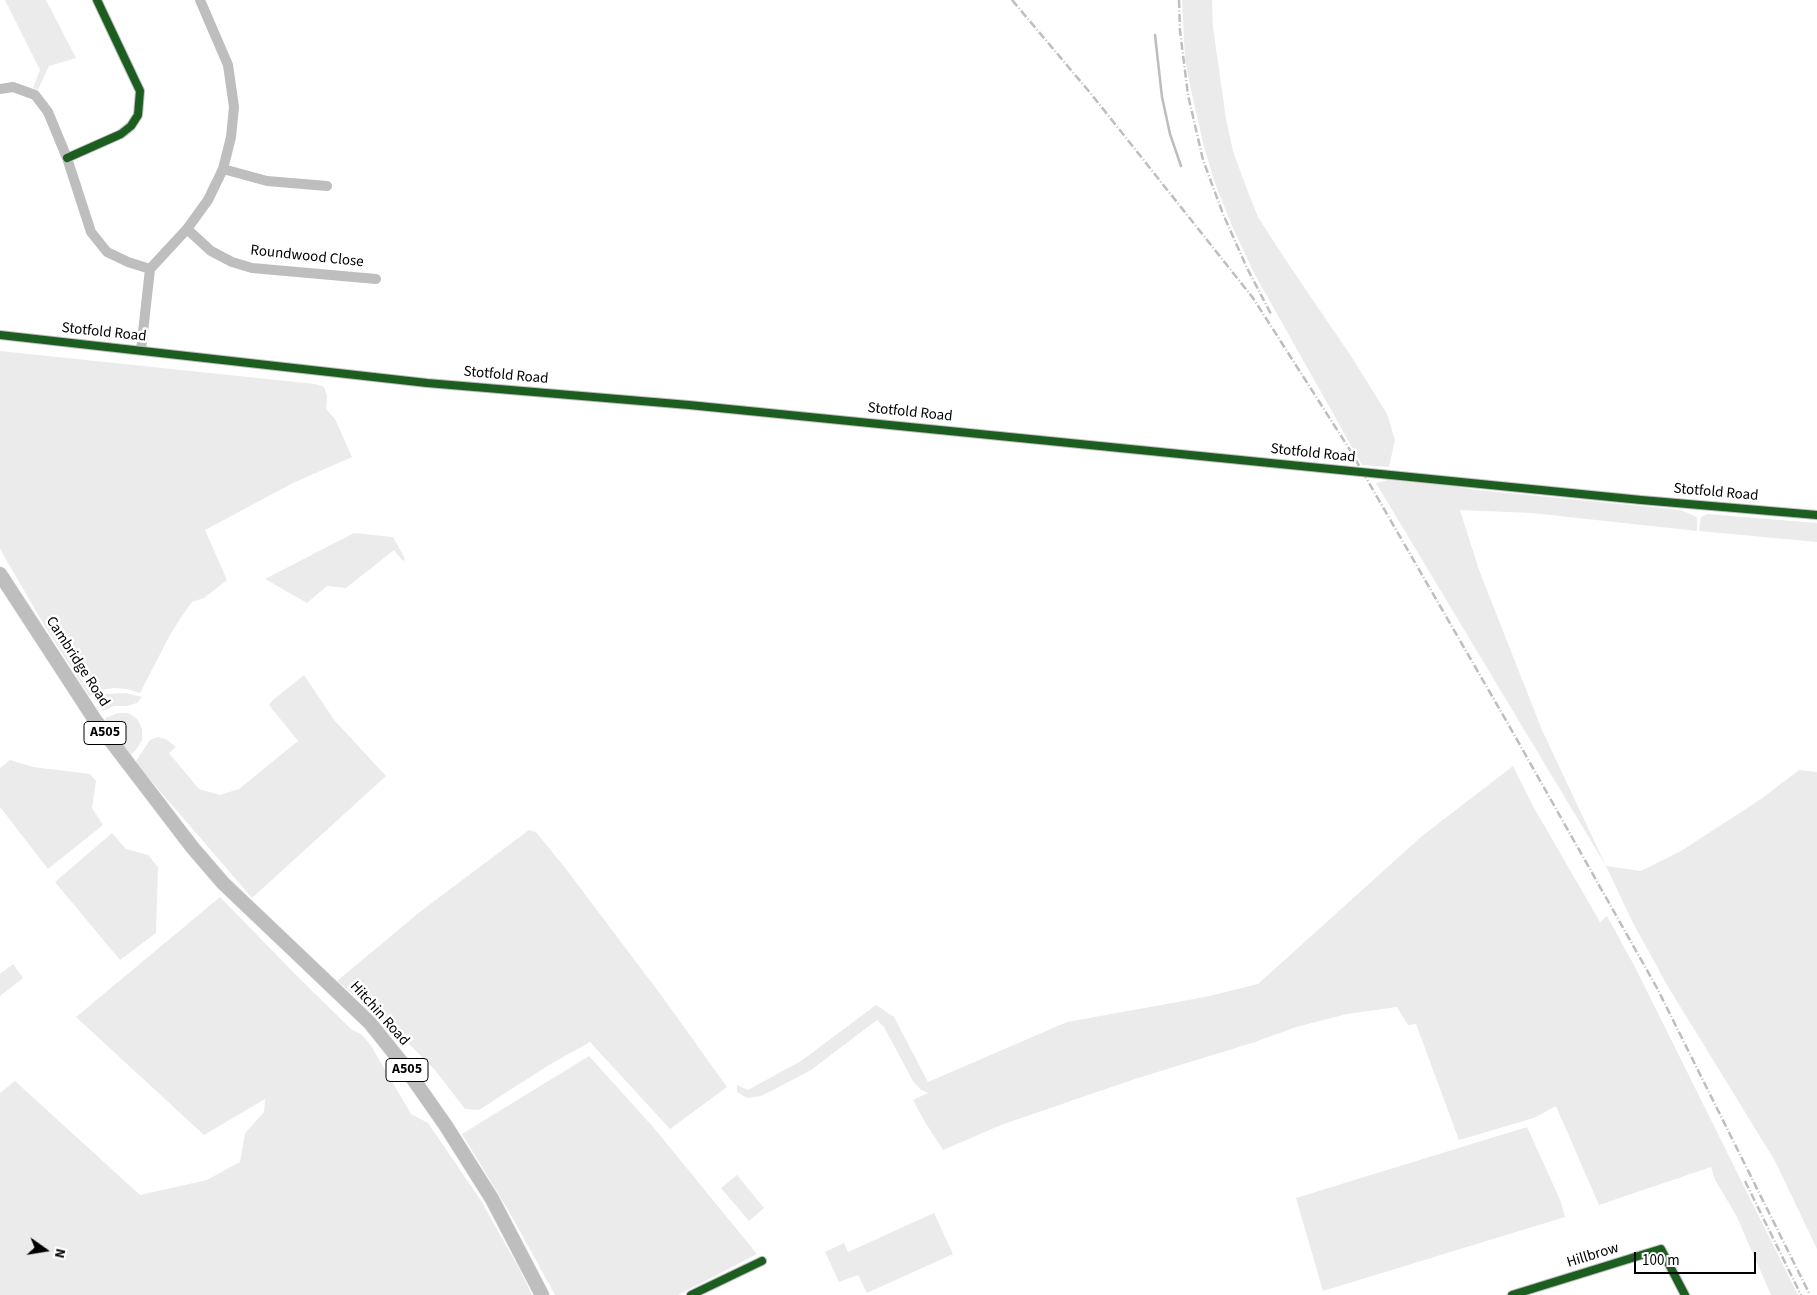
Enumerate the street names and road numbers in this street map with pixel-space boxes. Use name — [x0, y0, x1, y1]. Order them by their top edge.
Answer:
street label: Roundwood Close — [250, 242, 364, 272]
street label: Stotfold Road — [61, 320, 147, 346]
street label: Stotfold Road — [463, 363, 549, 389]
street label: Stotfold Road — [867, 400, 953, 426]
street label: Stotfold Road — [1270, 441, 1356, 467]
street label: Stotfold Road — [1673, 480, 1759, 506]
street label: Cambridge Road — [41, 613, 113, 711]
road number: A505 — [84, 721, 126, 744]
street label: Hitchin Road — [345, 978, 413, 1050]
road number: A505 — [386, 1058, 428, 1082]
street label: Hillbrow — [1565, 1240, 1621, 1272]

